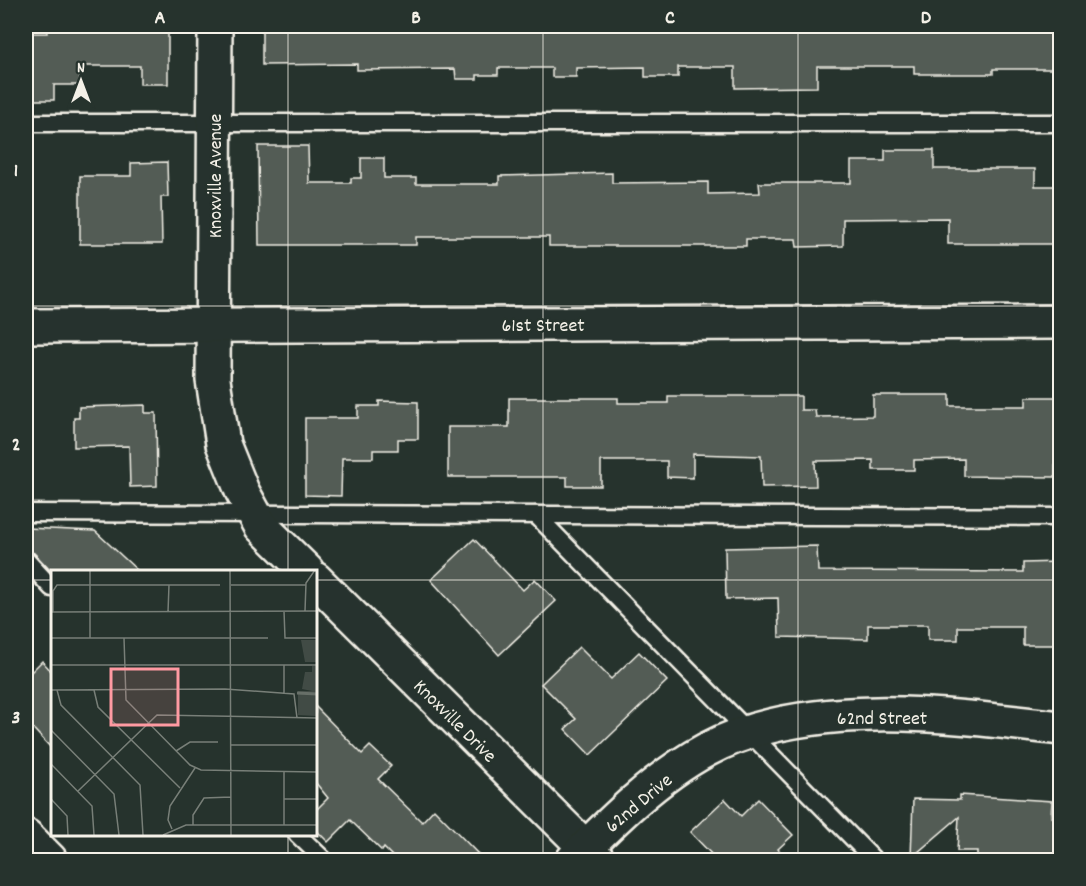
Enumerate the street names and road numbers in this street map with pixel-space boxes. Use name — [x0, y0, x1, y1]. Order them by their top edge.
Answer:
street label: Knoxville Avenue — [203, 114, 231, 238]
street label: 61st Street — [501, 313, 585, 341]
street label: Knoxville Drive — [406, 674, 502, 770]
street label: 62nd Street — [837, 706, 927, 734]
street label: 62nd Drive — [600, 768, 680, 841]

